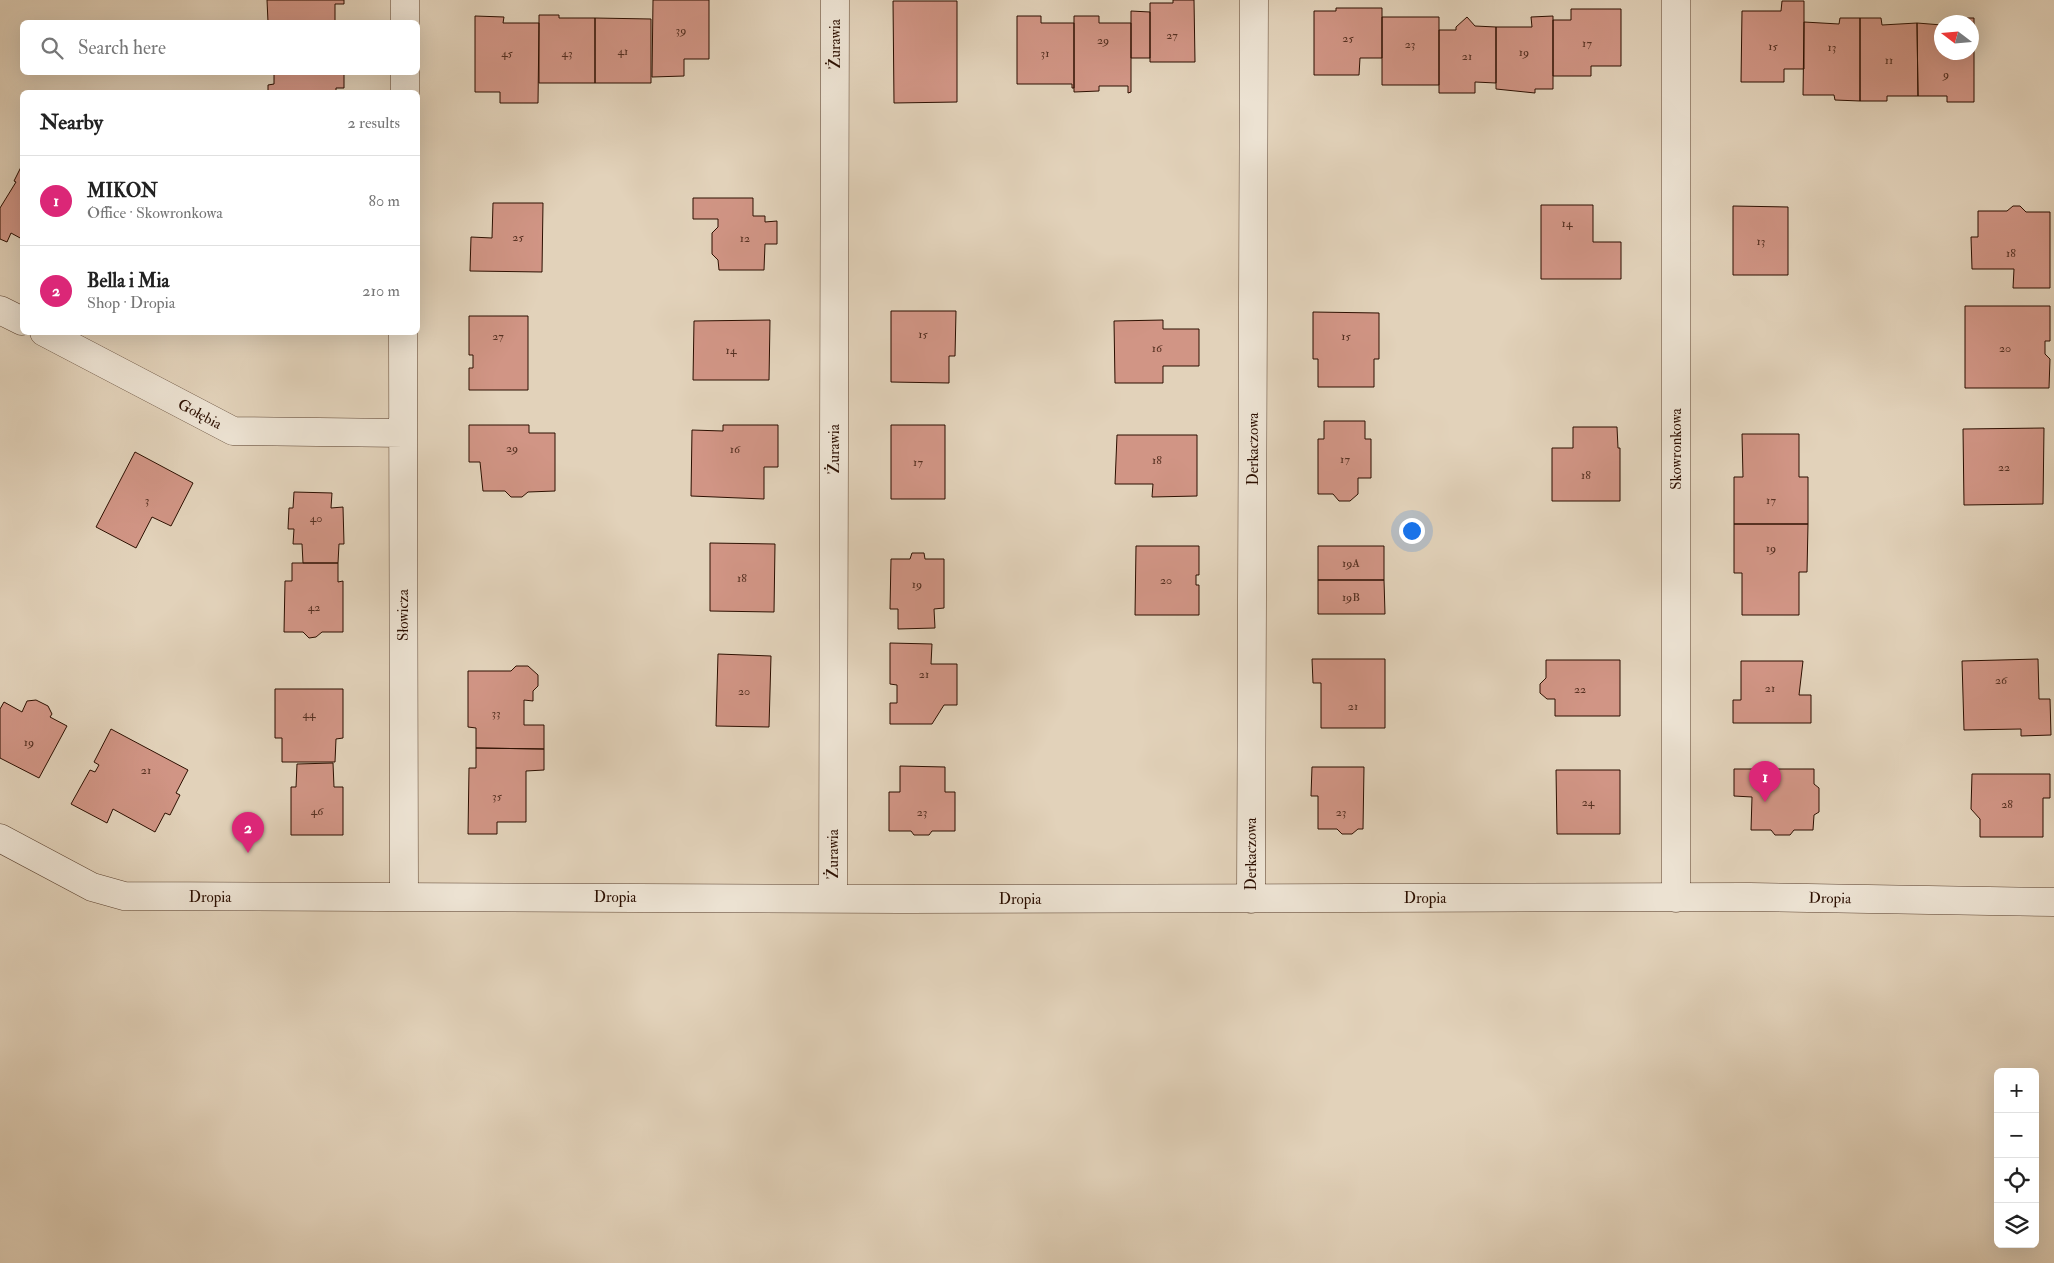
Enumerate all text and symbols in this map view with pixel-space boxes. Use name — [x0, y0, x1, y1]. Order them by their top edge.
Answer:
north arrow — [1934, 15, 1979, 60]
street label: Żurawia — [824, 18, 845, 69]
search box — [20, 20, 420, 75]
house number: 39 — [676, 23, 686, 38]
house number: 27 — [1166, 28, 1178, 43]
house number: 25 — [1342, 31, 1354, 46]
house number: 29 — [1097, 33, 1109, 48]
icon: search — [38, 34, 66, 62]
text: Search here — [78, 36, 166, 60]
house number: 17 — [1582, 36, 1592, 51]
house number: 23 — [1405, 37, 1415, 52]
house number: 15 — [1768, 39, 1778, 54]
house number: 13 — [1828, 40, 1836, 55]
house number: 41 — [618, 44, 628, 59]
house number: 19 — [1519, 45, 1529, 60]
house number: 45 — [501, 46, 514, 61]
house number: 43 — [561, 46, 573, 61]
house number: 31 — [1041, 46, 1049, 61]
house number: 21 — [1462, 49, 1472, 64]
house number: 11 — [1885, 53, 1893, 68]
house number: 9 — [1942, 67, 1949, 82]
text: Nearby — [40, 109, 103, 136]
text: 2 results — [347, 113, 400, 133]
text: MIKON — [87, 179, 158, 203]
text: 1 — [53, 191, 59, 211]
text: 80 m — [369, 191, 400, 211]
text: Office · Skowronkowa — [87, 203, 223, 223]
house number: 14 — [1562, 216, 1573, 231]
house number: 25 — [512, 230, 524, 245]
house number: 12 — [740, 231, 750, 246]
house number: 13 — [1757, 234, 1765, 249]
house number: 18 — [2006, 246, 2016, 261]
text: Bella i Mia — [87, 269, 169, 293]
text: 2 — [52, 281, 60, 301]
text: 210 m — [362, 281, 400, 301]
text: Shop · Dropia — [87, 293, 175, 313]
house number: 15 — [918, 327, 928, 342]
house number: 27 — [492, 329, 504, 344]
house number: 15 — [1341, 329, 1351, 344]
house number: 16 — [1152, 341, 1163, 356]
house number: 20 — [1999, 341, 2011, 356]
house number: 14 — [726, 343, 737, 358]
street label: Gołębia — [174, 395, 226, 434]
street label: Skowronkowa — [1667, 407, 1686, 490]
street label: Derkaczowa — [1244, 412, 1263, 486]
street label: Żurawia — [823, 423, 844, 474]
house number: 29 — [506, 441, 518, 456]
house number: 16 — [730, 442, 741, 457]
house number: 17 — [1340, 452, 1350, 467]
house number: 18 — [1152, 453, 1162, 468]
house number: 17 — [913, 455, 923, 470]
house number: 22 — [1998, 460, 2010, 475]
house number: 18 — [1581, 468, 1591, 483]
house number: 3 — [145, 493, 149, 508]
house number: 17 — [1766, 493, 1776, 508]
house number: 40 — [310, 511, 322, 526]
your location — [1399, 518, 1425, 544]
house number: 19 — [1766, 541, 1776, 556]
house number: 19A — [1342, 556, 1360, 571]
house number: 18 — [737, 571, 747, 586]
house number: 20 — [1160, 573, 1172, 588]
house number: 19 — [912, 577, 922, 592]
street label: Słowicza — [394, 588, 413, 641]
house number: 19B — [1342, 590, 1360, 605]
house number: 42 — [308, 600, 320, 615]
house number: 21 — [919, 667, 929, 682]
house number: 26 — [1995, 673, 2008, 688]
house number: 21 — [1765, 681, 1775, 696]
house number: 22 — [1574, 682, 1586, 697]
house number: 20 — [738, 684, 750, 699]
house number: 21 — [1348, 699, 1358, 714]
house number: 33 — [491, 706, 501, 721]
house number: 44 — [303, 707, 316, 722]
house number: 19 — [24, 735, 34, 750]
pin: 1 — [1749, 761, 1781, 802]
house number: 21 — [141, 763, 151, 778]
house number: 35 — [492, 789, 503, 804]
house number: 24 — [1582, 795, 1595, 810]
house number: 28 — [2001, 797, 2013, 812]
house number: 46 — [311, 804, 324, 819]
house number: 23 — [917, 805, 927, 820]
house number: 23 — [1336, 805, 1346, 820]
pin: 2 — [232, 812, 264, 853]
street label: Derkaczowa — [1242, 817, 1261, 891]
street label: Żurawia — [822, 828, 843, 879]
street label: Dropia — [189, 888, 232, 908]
street label: Dropia — [594, 888, 637, 908]
street label: Dropia — [1404, 889, 1447, 909]
street label: Dropia — [1808, 889, 1852, 909]
street label: Dropia — [999, 890, 1042, 910]
map controls — [1994, 1068, 2039, 1248]
button: + — [1994, 1068, 2039, 1113]
button: − — [1994, 1113, 2039, 1158]
button: locate — [1994, 1158, 2039, 1203]
button: layers — [1994, 1203, 2039, 1248]

